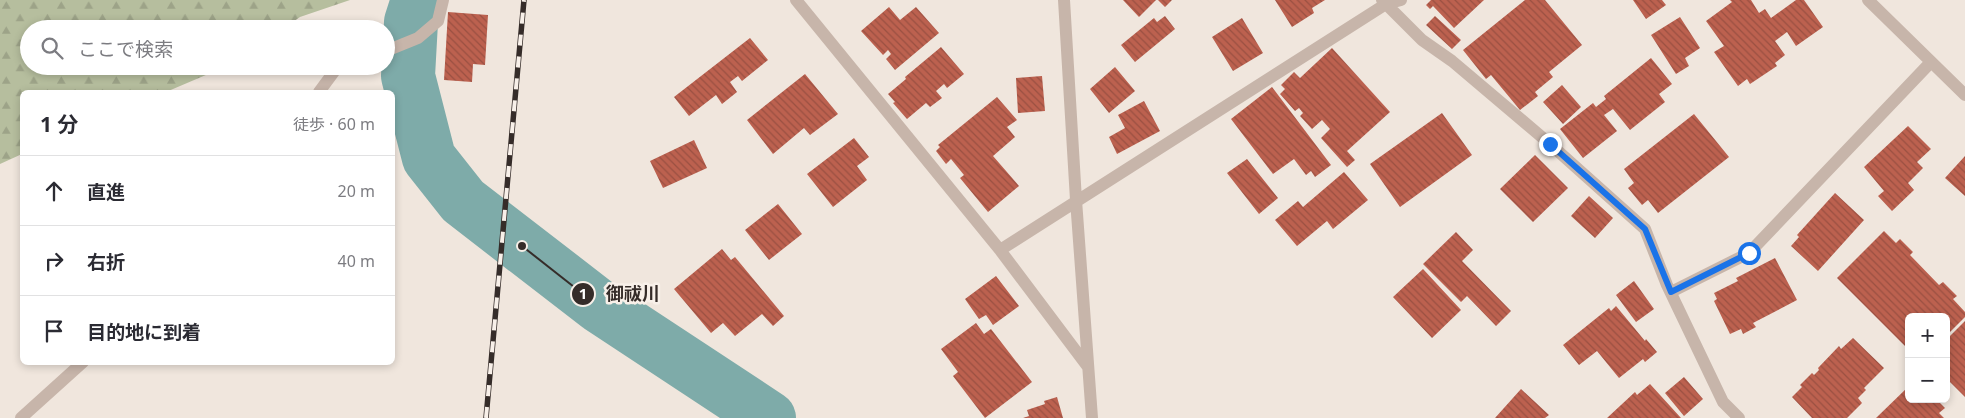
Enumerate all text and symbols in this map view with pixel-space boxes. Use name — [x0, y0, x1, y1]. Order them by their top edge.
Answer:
search box — [20, 20, 395, 75]
icon: search — [38, 34, 66, 62]
text: ここで検索 — [78, 36, 173, 62]
text: 1 分 — [40, 110, 78, 138]
text: 徒歩 · 60 m — [293, 113, 375, 135]
route end — [1539, 133, 1562, 156]
icon: ahead — [40, 177, 68, 205]
text: 直進 — [87, 179, 125, 205]
text: 20 m — [338, 180, 375, 202]
route start — [1738, 242, 1761, 265]
icon: right — [40, 247, 68, 275]
text: 右折 — [87, 249, 125, 275]
text: 40 m — [338, 250, 375, 272]
callout: 御祓川 — [571, 278, 670, 311]
text: 御祓川 — [605, 281, 660, 305]
text: 1 — [579, 283, 587, 303]
map controls — [1905, 313, 1950, 403]
button: + — [1905, 313, 1950, 358]
icon: arrive — [40, 317, 68, 345]
text: 目的地に到着 — [87, 319, 201, 345]
button: − — [1905, 358, 1950, 403]

